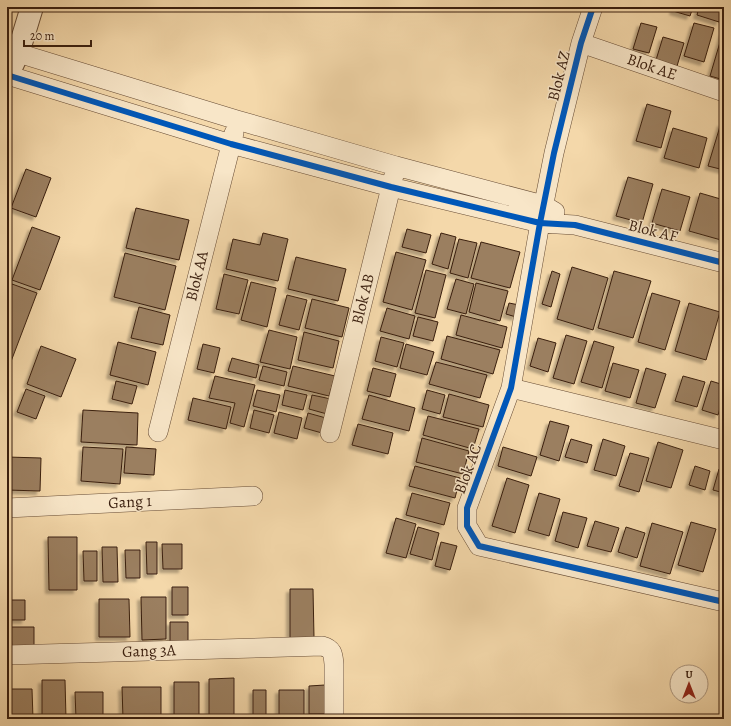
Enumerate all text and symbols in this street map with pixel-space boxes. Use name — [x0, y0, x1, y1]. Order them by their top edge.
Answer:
scale bar — [24, 22, 91, 48]
text: 20 m — [30, 28, 54, 44]
street label: Blok AE — [624, 48, 680, 86]
street label: Blok AZ — [542, 49, 576, 103]
street label: Blok AF — [626, 214, 680, 248]
street label: Blok AA — [180, 248, 214, 304]
street label: Blok AB — [346, 271, 380, 327]
street label: Blok AC — [449, 441, 487, 497]
street label: Gang 1 — [108, 490, 153, 514]
street label: Gang 3A — [122, 639, 177, 663]
north arrow — [669, 664, 709, 704]
text: U — [685, 667, 693, 682]

